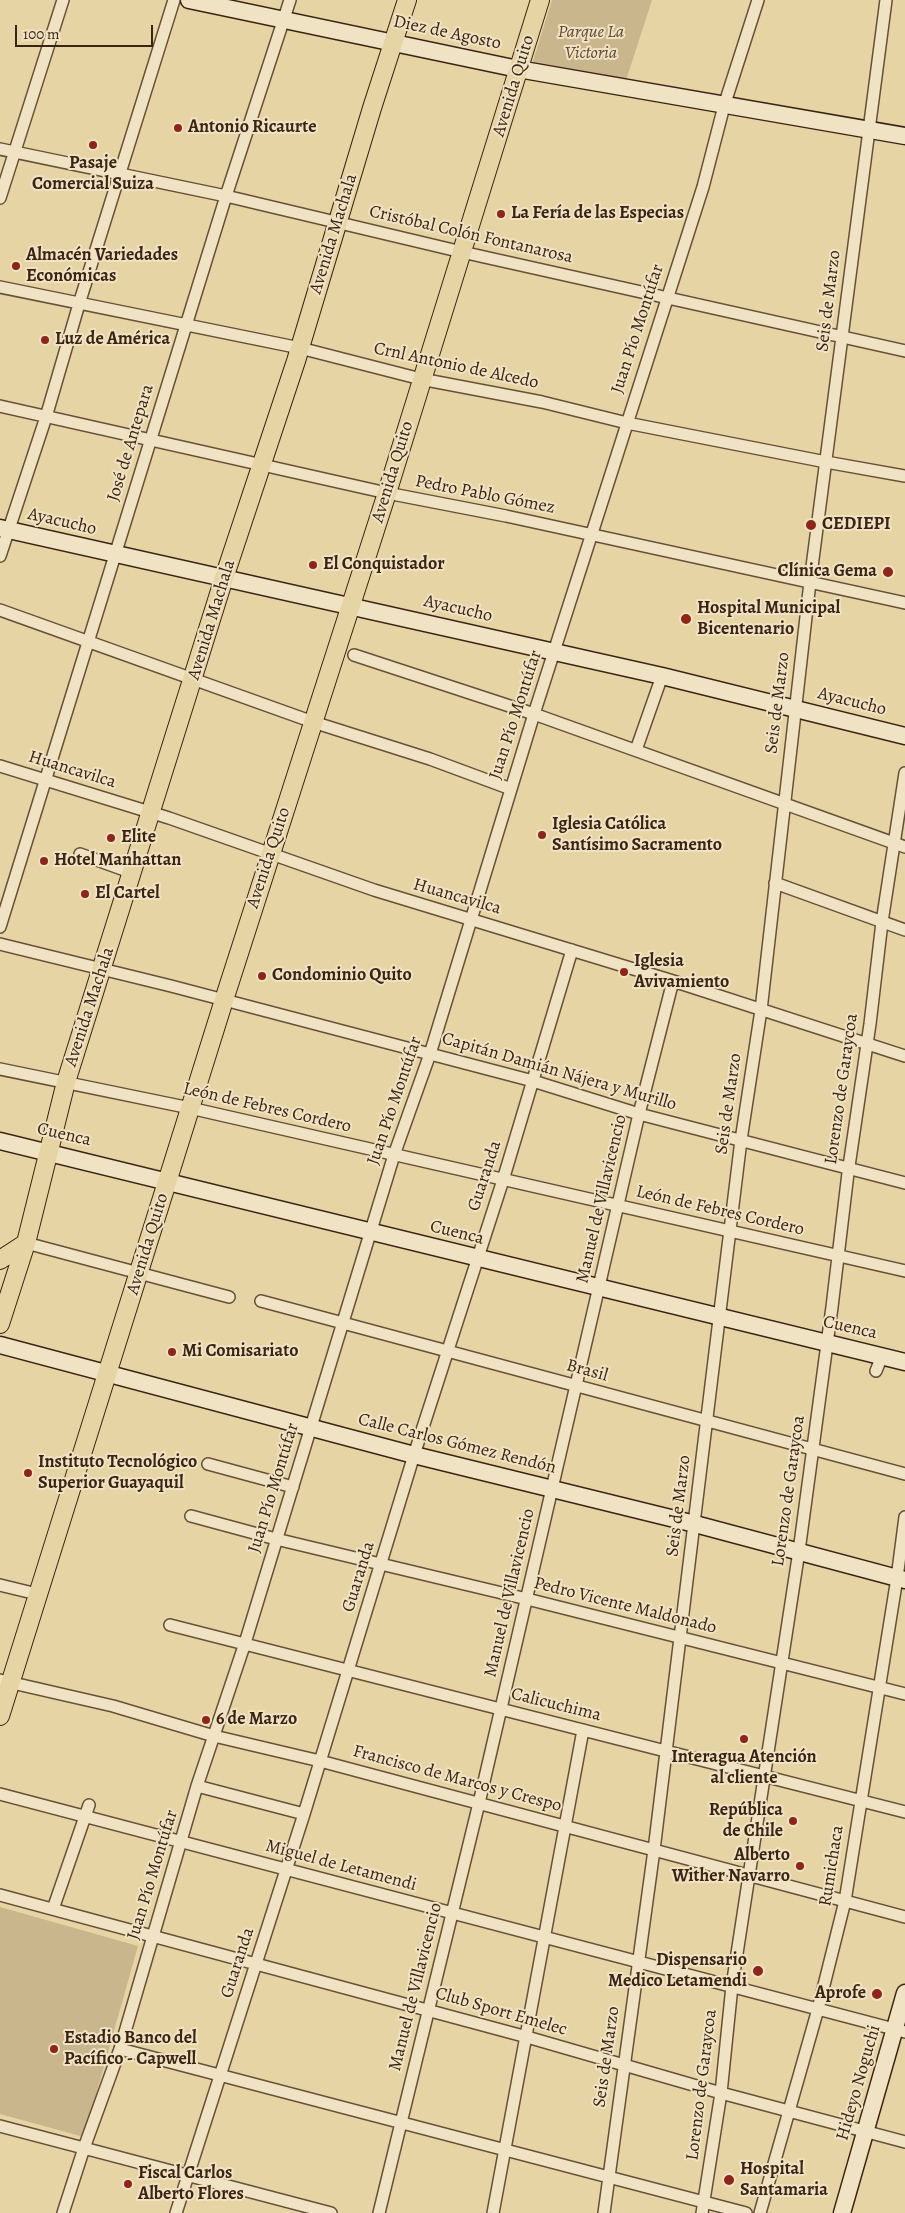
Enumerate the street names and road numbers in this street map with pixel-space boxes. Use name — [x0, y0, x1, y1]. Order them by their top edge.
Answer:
street label: Diez de Agosto — [391, 11, 503, 55]
street label: Avenida Quito — [488, 33, 540, 139]
street label: Avenida Machala — [305, 171, 363, 297]
street label: Cristóbal Colón Fontanarosa — [367, 201, 575, 269]
street label: Seis de Marzo — [812, 249, 846, 353]
street label: Juan Pío Montúfar — [607, 262, 669, 396]
street label: Crnl Antonio de Alcedo — [372, 338, 540, 394]
street label: José de Antepara — [103, 382, 159, 504]
street label: Avenida Quito — [367, 419, 419, 525]
street label: Pedro Pablo Gómez — [413, 471, 557, 519]
street label: Ayacucho — [26, 504, 98, 540]
street label: Avenida Machala — [183, 557, 241, 683]
street label: Ayacucho — [422, 591, 494, 627]
street label: Juan Pío Montúfar — [485, 648, 547, 782]
street label: Seis de Marzo — [761, 651, 795, 755]
street label: Ayacucho — [815, 683, 889, 721]
street label: Huancavilca — [26, 746, 118, 794]
street label: Avenida Quito — [243, 805, 295, 911]
street label: Huancavilca — [411, 874, 503, 920]
street label: Avenida Machala — [61, 945, 119, 1069]
street label: Lorenzo de Garaycoa — [821, 1012, 863, 1166]
street label: Capitán Damián Nájera y Murillo — [439, 1028, 679, 1116]
street label: Juan Pío Montúfar — [363, 1034, 427, 1168]
street label: Seis de Marzo — [711, 1052, 747, 1156]
street label: León de Febres Cordero — [181, 1078, 353, 1138]
street label: Manuel de Villavicencio — [572, 1112, 632, 1286]
street label: Cuenca — [35, 1118, 93, 1152]
street label: Guaranda — [463, 1138, 507, 1214]
street label: León de Febres Cordero — [634, 1181, 806, 1241]
street label: Avenida Quito — [122, 1191, 174, 1297]
street label: Cuenca — [428, 1216, 486, 1250]
street label: Cuenca — [821, 1311, 879, 1345]
street label: Brasil — [564, 1355, 610, 1387]
street label: Calle Carlos Gómez Rendón — [356, 1409, 558, 1479]
street label: Lorenzo de Garaycoa — [768, 1414, 810, 1568]
street label: Juan Pío Montúfar — [244, 1420, 304, 1556]
street label: Seis de Marzo — [662, 1454, 696, 1558]
street label: Manuel de Villavicencio — [480, 1506, 540, 1680]
street label: Guaranda — [338, 1539, 380, 1615]
street label: Pedro Vicente Maldonado — [531, 1573, 719, 1639]
street label: Calicuchima — [509, 1683, 603, 1727]
street label: Francisco de Marcos y Crespo — [350, 1741, 564, 1817]
street label: Juan Pío Montúfar — [123, 1807, 183, 1943]
street label: Rumichaca — [815, 1824, 849, 1908]
street label: Miguel de Letamendi — [263, 1835, 419, 1897]
street label: Manuel de Villavicencio — [385, 1901, 447, 2073]
street label: Guaranda — [216, 1925, 260, 2001]
street label: Club Sport Emelec — [433, 1983, 569, 2041]
street label: Seis de Marzo — [589, 2005, 625, 2109]
street label: Lorenzo de Garaycoa — [682, 2008, 722, 2162]
street label: Hideyo Noguchi — [832, 2023, 886, 2143]

